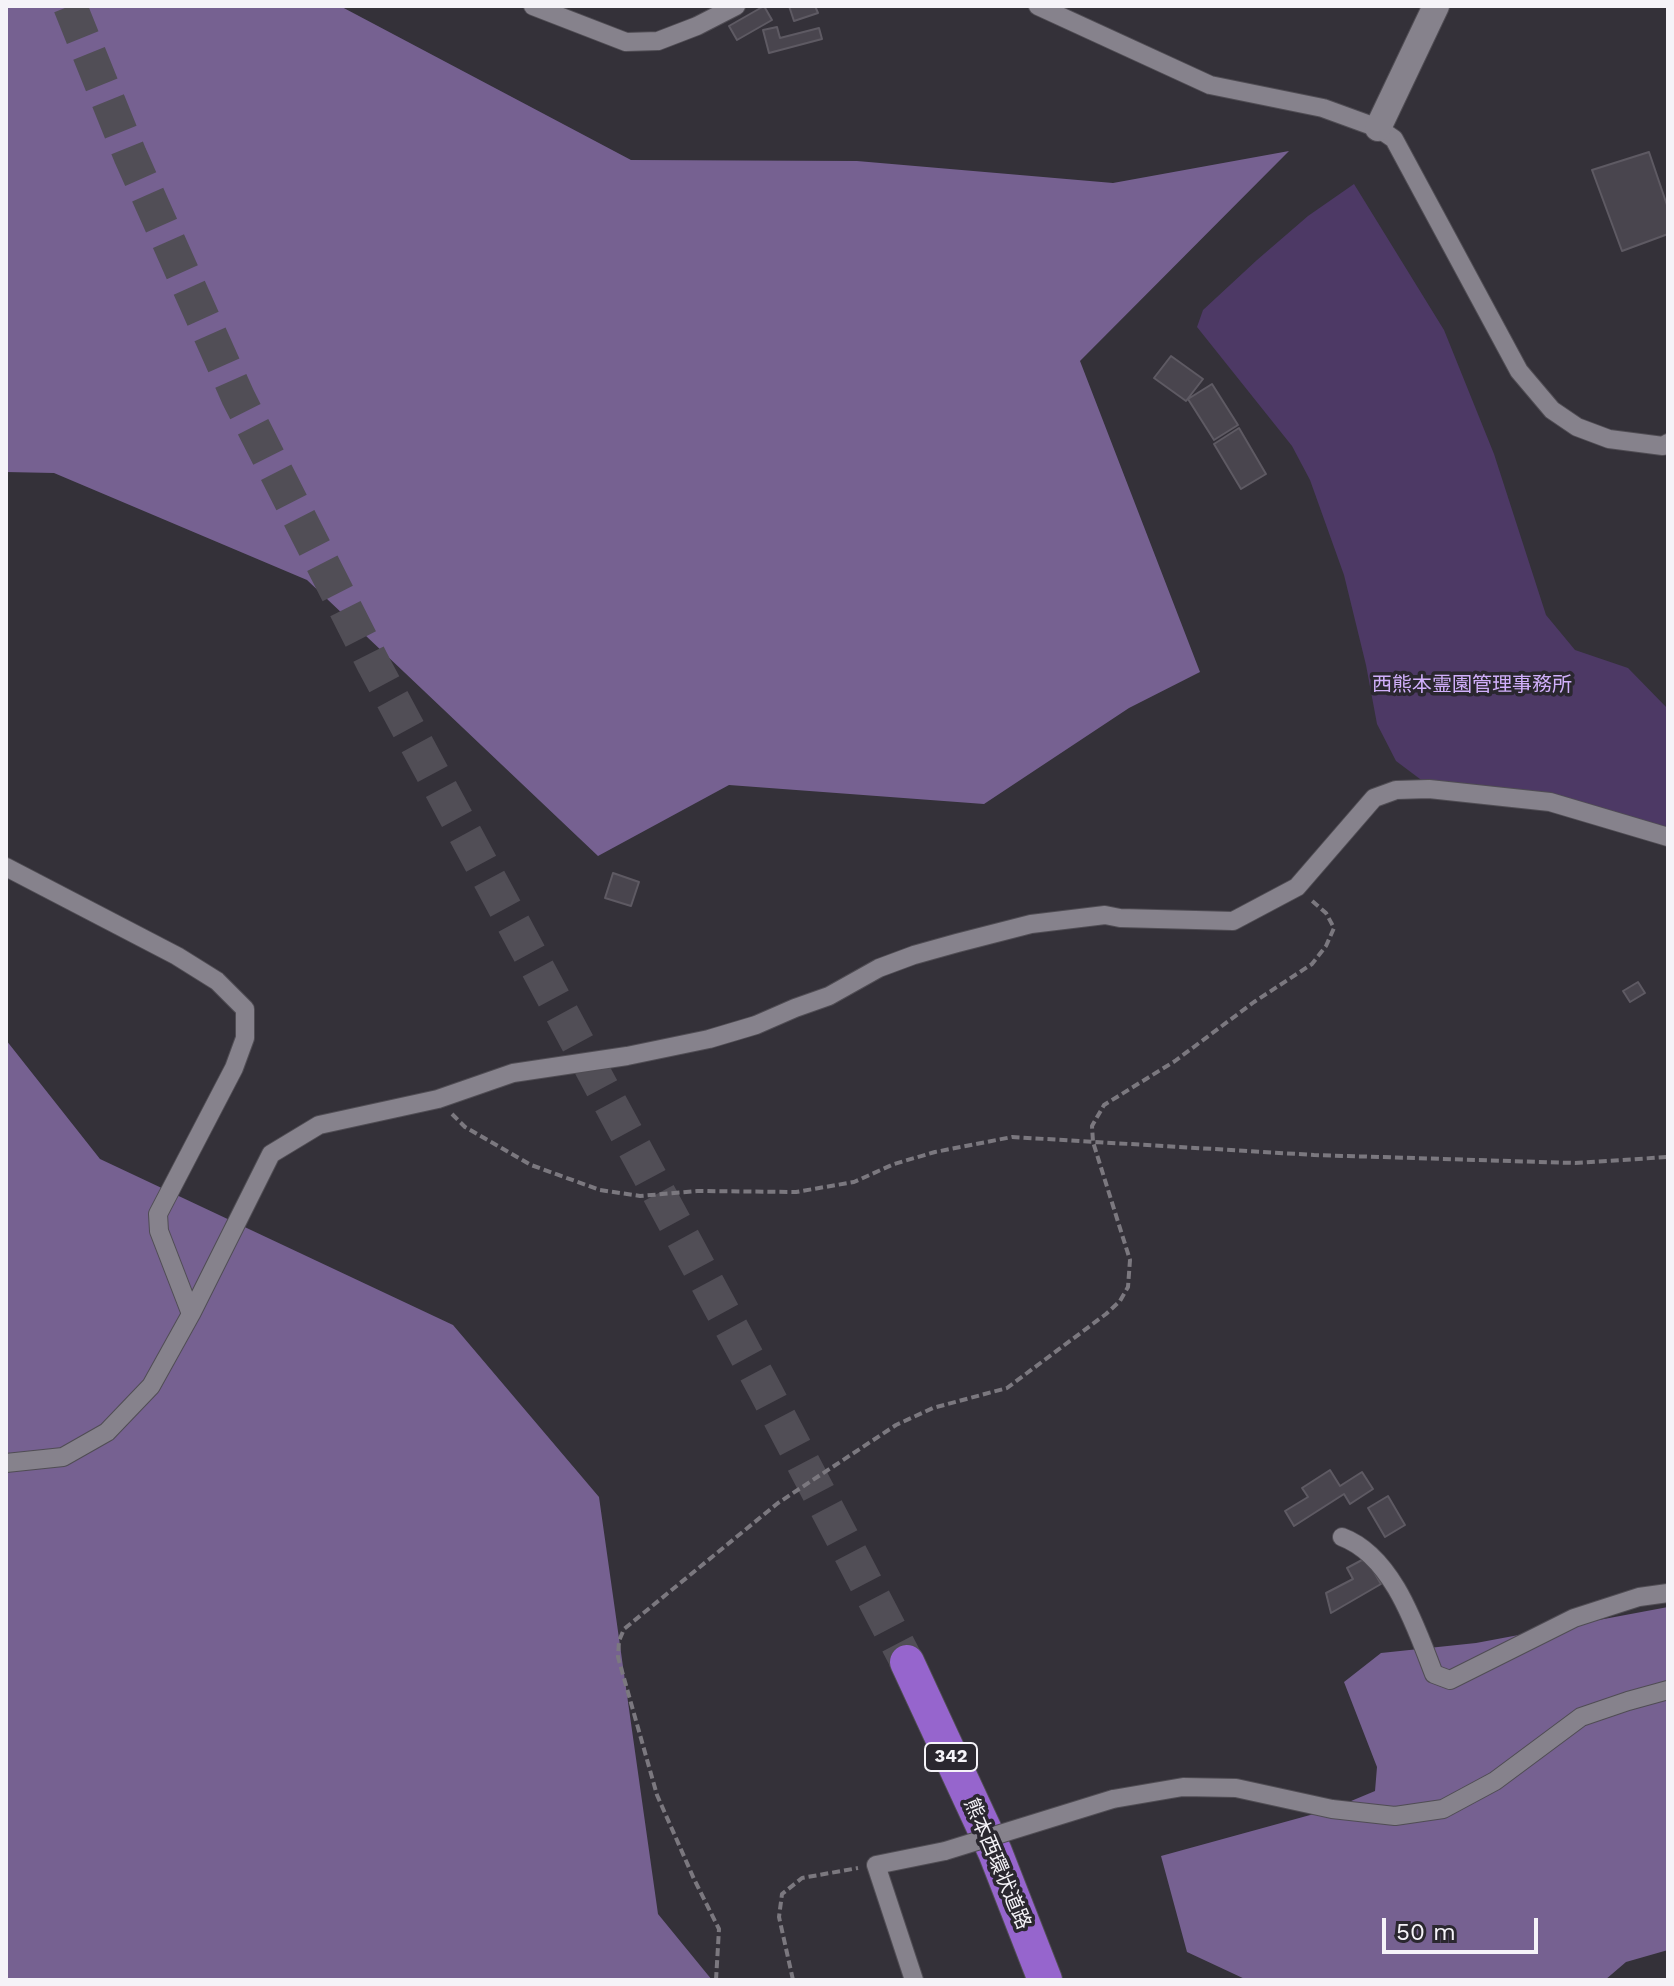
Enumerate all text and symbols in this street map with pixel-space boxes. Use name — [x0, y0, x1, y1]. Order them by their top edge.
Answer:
park label: 西熊本霊園管理事務所 — [1372, 673, 1572, 697]
road number: 342 — [925, 1743, 977, 1771]
street label: 熊本西環状道路 — [959, 1795, 1035, 1933]
scale bar — [1386, 1902, 1542, 1952]
text: 50 m — [1396, 1918, 1456, 1946]

